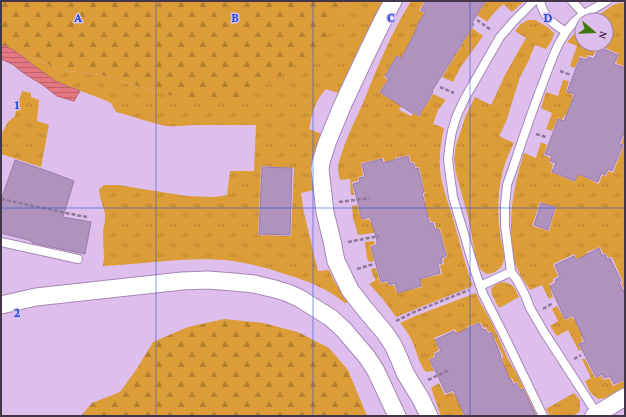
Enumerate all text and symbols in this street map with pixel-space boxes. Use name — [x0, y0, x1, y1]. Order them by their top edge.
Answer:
text: A — [73, 10, 82, 25]
text: B — [231, 10, 239, 25]
text: C — [387, 10, 395, 25]
text: D — [544, 10, 553, 25]
north arrow — [574, 12, 614, 52]
text: N — [596, 30, 610, 41]
text: 1 — [15, 97, 20, 112]
text: 2 — [14, 305, 21, 320]

